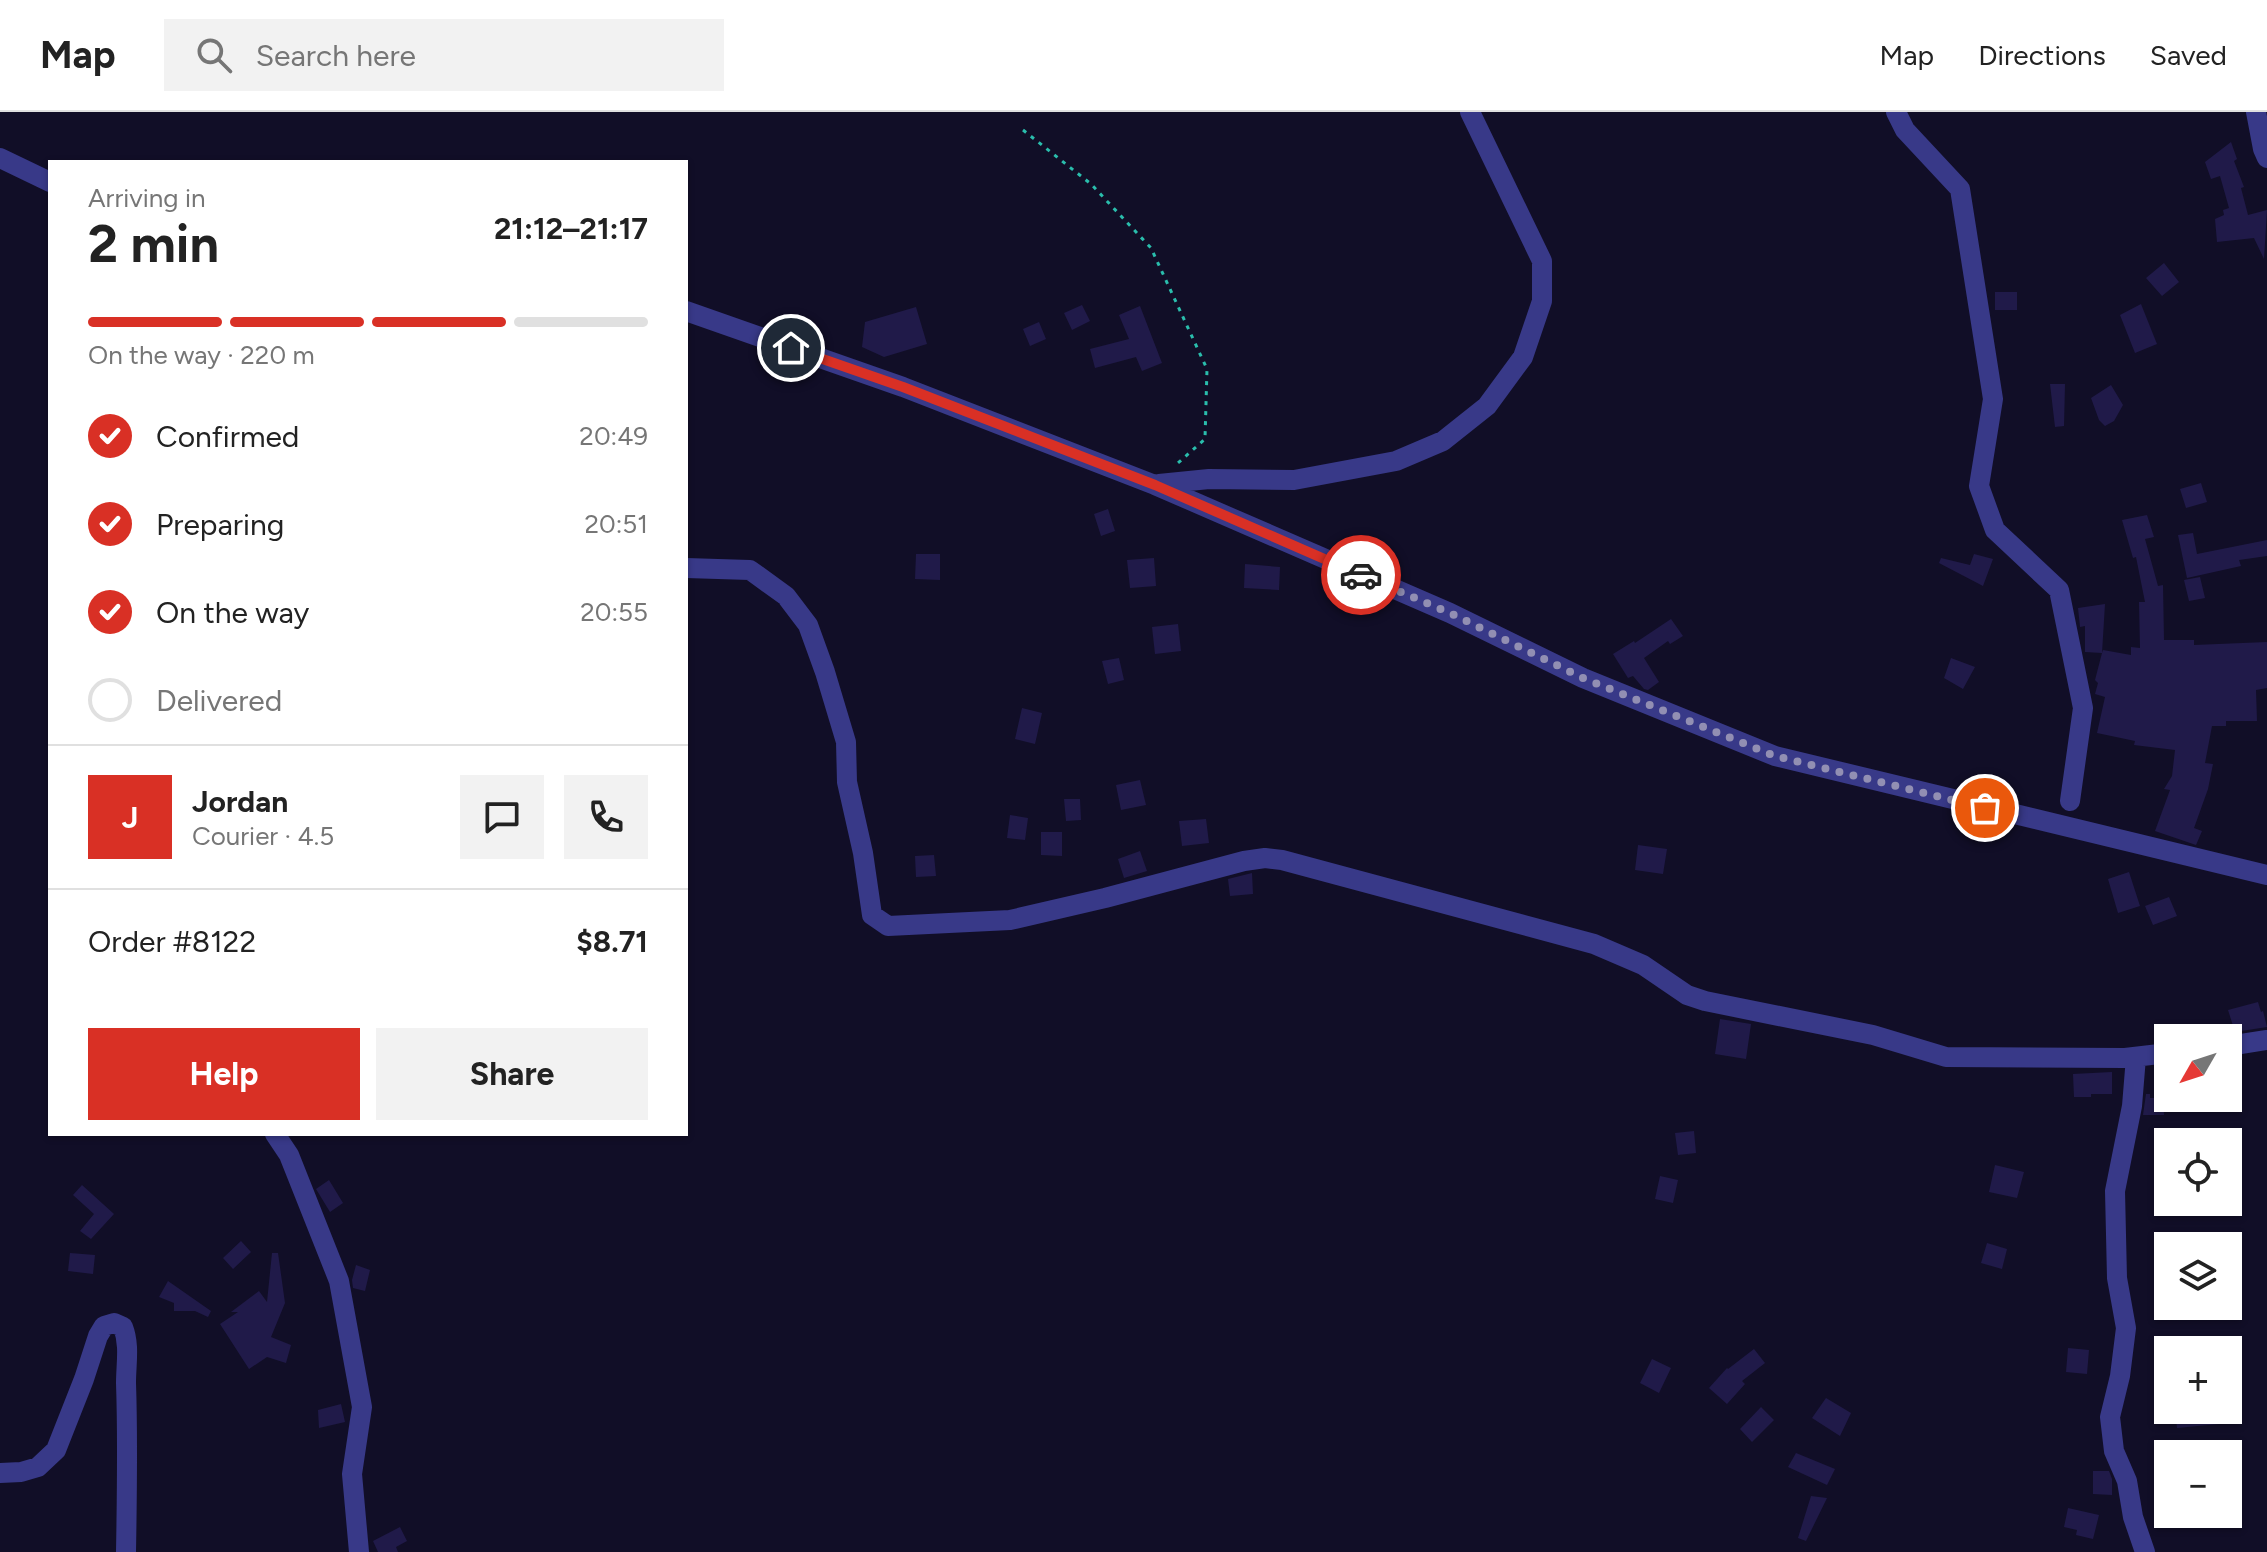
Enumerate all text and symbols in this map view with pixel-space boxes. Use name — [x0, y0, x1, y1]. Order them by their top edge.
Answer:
search box — [164, 19, 724, 91]
text: Map — [40, 32, 116, 78]
icon: search — [192, 33, 236, 77]
text: Search here — [256, 37, 416, 74]
text: Map — [1880, 38, 1934, 72]
text: Directions — [1978, 38, 2106, 72]
text: Saved — [2150, 38, 2227, 72]
text: Arriving in — [88, 182, 206, 214]
text: 21:12–21:17 — [494, 210, 648, 247]
text: 2 min — [88, 213, 219, 275]
pin — [757, 314, 825, 382]
icon: home — [769, 326, 813, 370]
text: On the way · 220 m — [88, 339, 315, 371]
icon: check — [88, 414, 132, 458]
text: Confirmed — [156, 418, 299, 455]
text: 20:49 — [579, 420, 648, 452]
icon: check — [88, 502, 132, 546]
text: Preparing — [156, 506, 284, 543]
text: 20:51 — [585, 508, 648, 540]
courier — [1321, 535, 1401, 615]
icon: car — [1339, 553, 1383, 597]
icon: check — [88, 590, 132, 634]
text: On the way — [156, 594, 309, 631]
text: 20:55 — [580, 596, 648, 628]
text: Delivered — [156, 682, 282, 719]
pin — [1951, 774, 2019, 842]
button: chat — [460, 775, 544, 859]
button: phone — [564, 775, 648, 859]
text: Jordan — [192, 783, 288, 820]
icon: bag — [1963, 786, 2007, 830]
text: J — [122, 799, 138, 836]
text: Courier · 4.5 — [192, 820, 334, 852]
text: Order #8122 — [88, 923, 256, 960]
text: $8.71 — [576, 923, 648, 960]
north arrow — [2154, 1024, 2242, 1112]
map controls — [2154, 1024, 2242, 1528]
button: Help — [88, 1028, 360, 1120]
button: Share — [376, 1028, 648, 1120]
button: locate — [2154, 1128, 2242, 1216]
button: layers — [2154, 1232, 2242, 1320]
button: + — [2154, 1336, 2242, 1424]
button: − — [2154, 1440, 2242, 1528]

